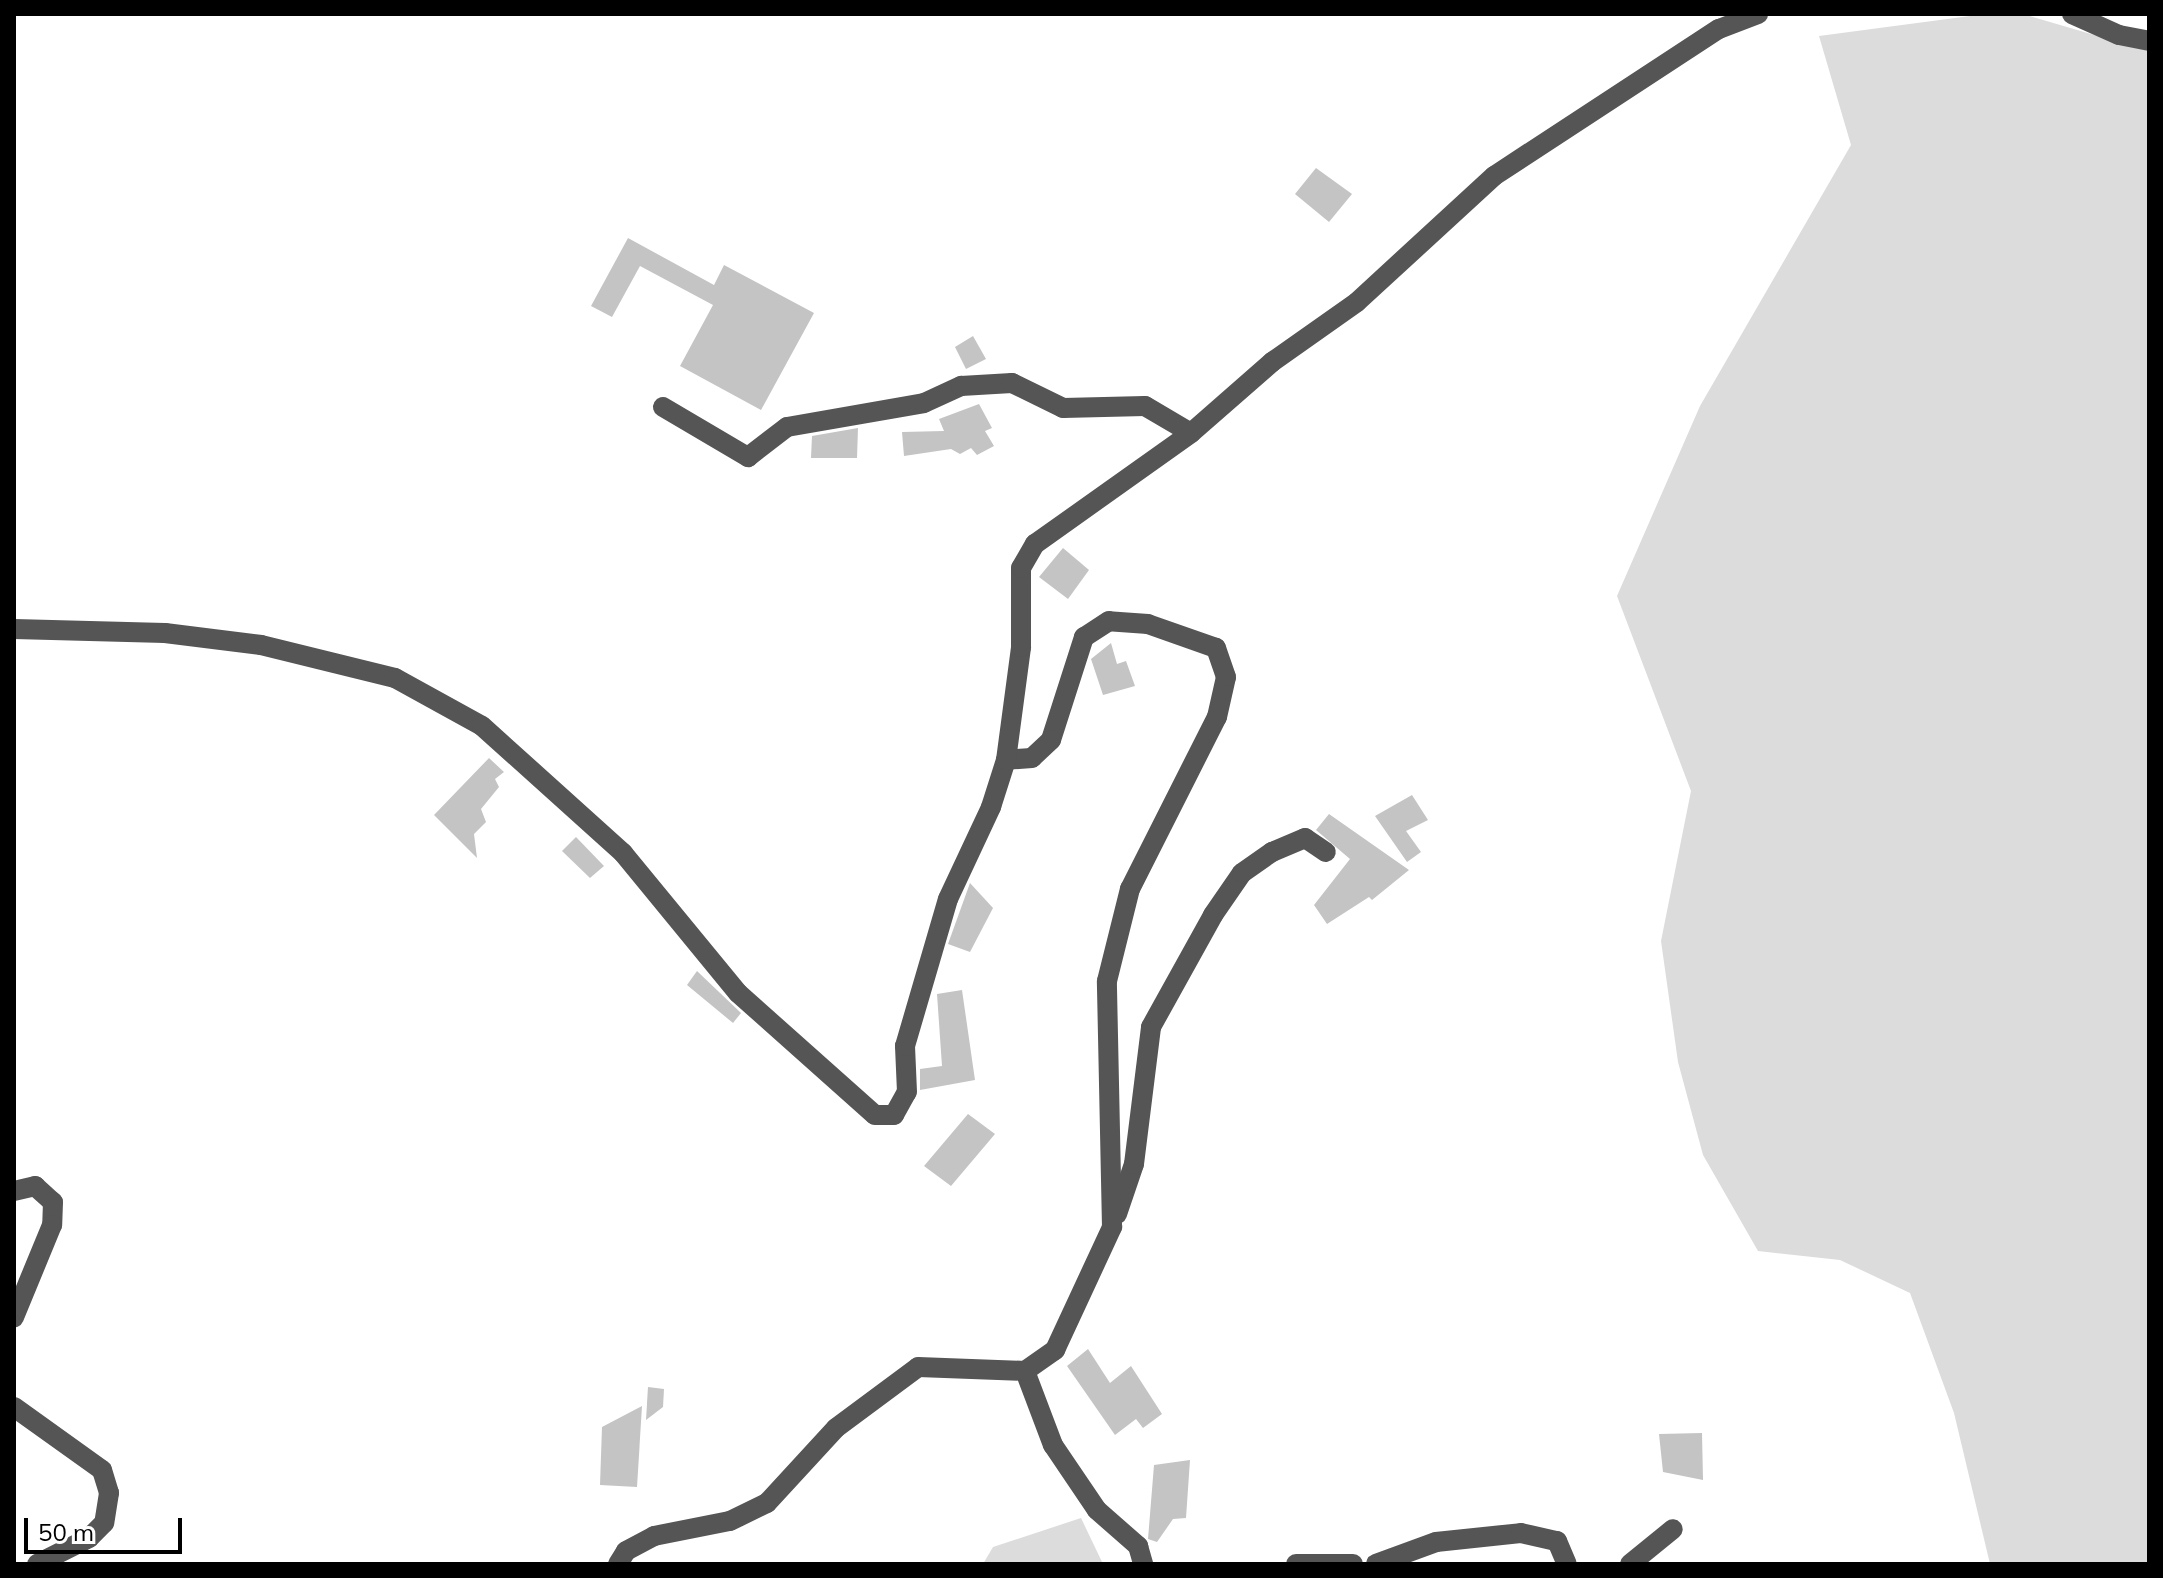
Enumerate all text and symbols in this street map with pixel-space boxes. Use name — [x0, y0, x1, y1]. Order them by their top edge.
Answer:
scale bar — [28, 1502, 186, 1552]
text: 50 m — [38, 1517, 94, 1547]

